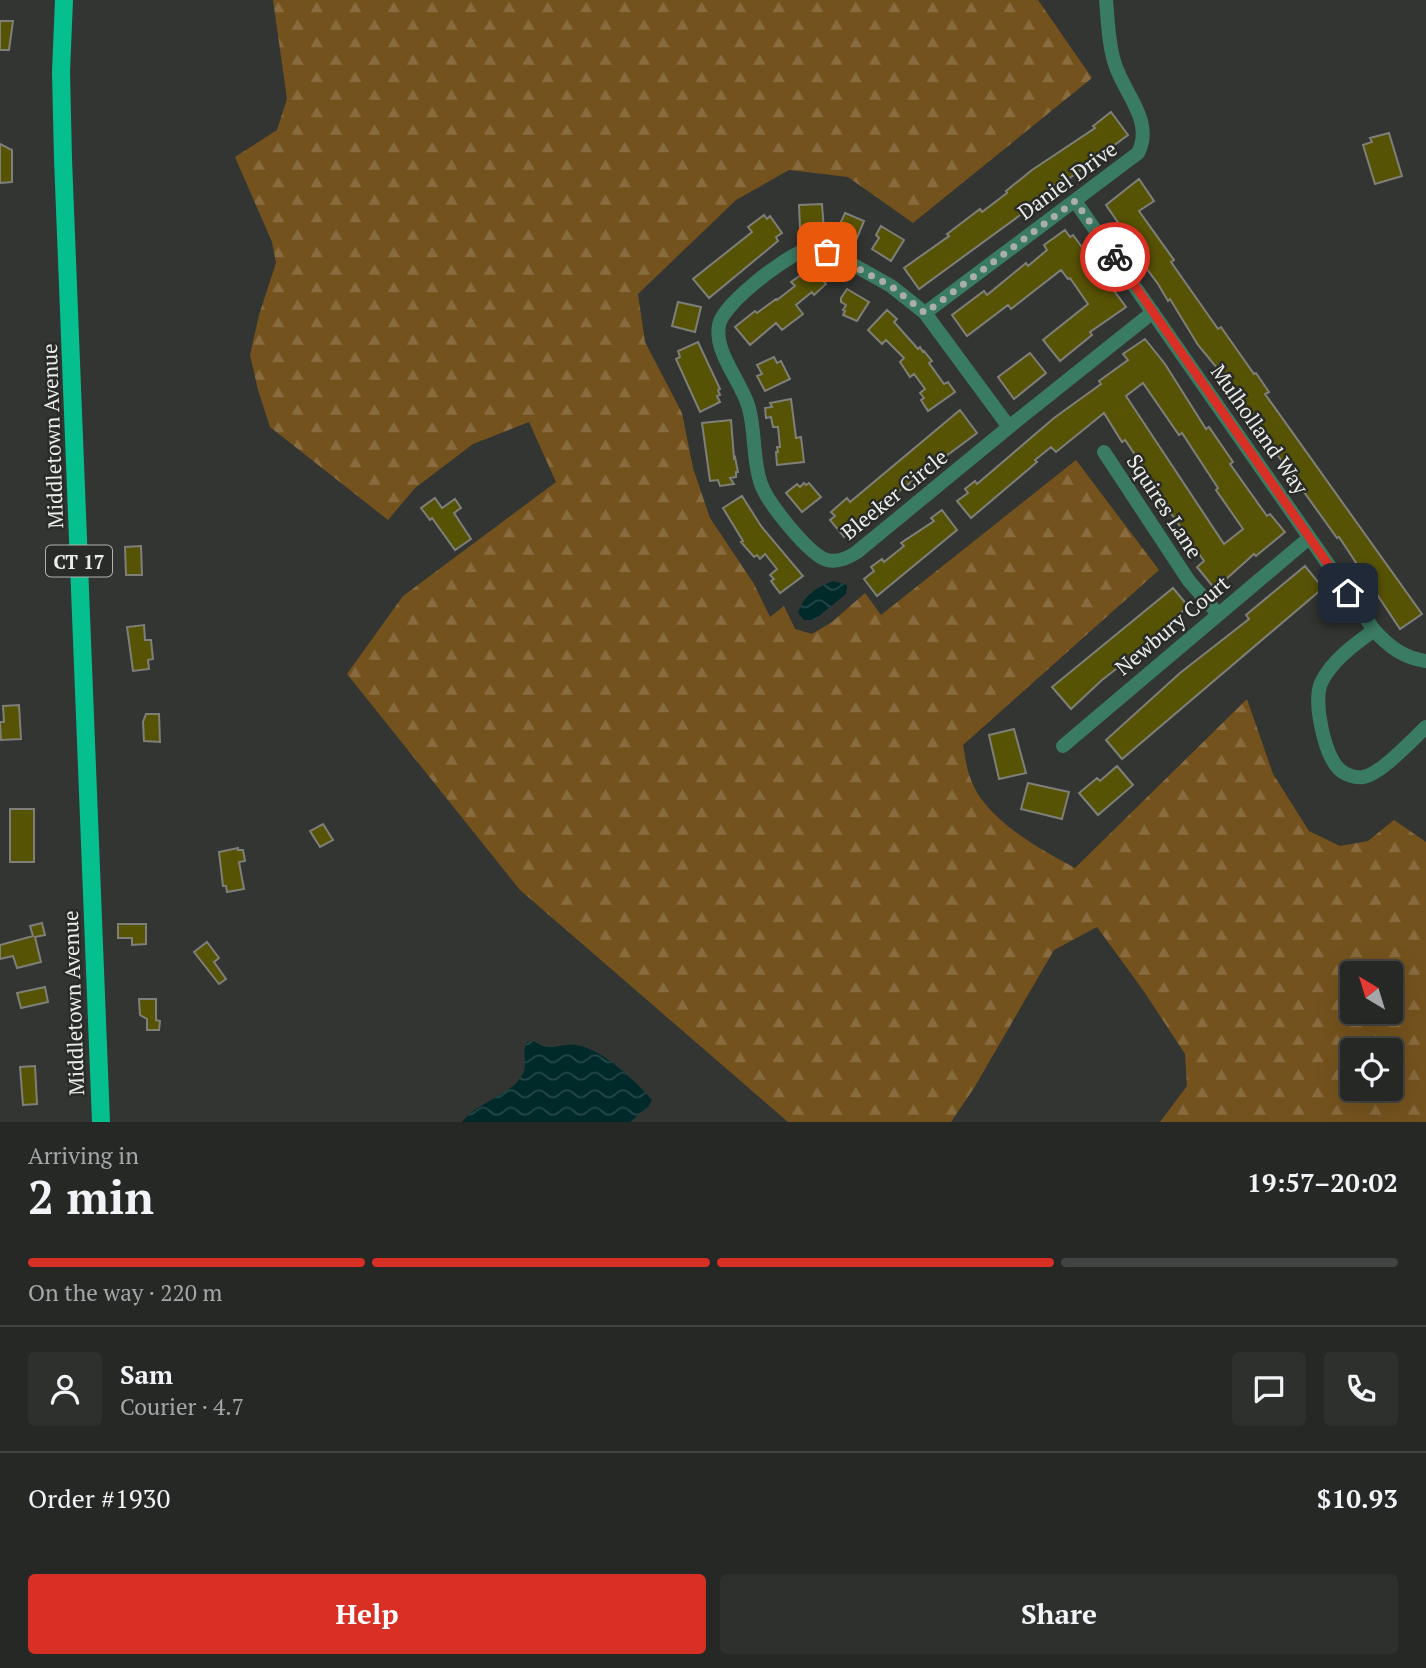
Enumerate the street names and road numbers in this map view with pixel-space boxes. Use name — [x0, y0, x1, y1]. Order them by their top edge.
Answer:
street label: Daniel Drive — [1012, 134, 1122, 226]
street label: Middletown Avenue — [35, 343, 69, 529]
street label: Mulholland Way — [1205, 359, 1315, 500]
street label: Bleeker Circle — [835, 442, 953, 546]
street label: Squires Lane — [1121, 448, 1209, 564]
road number: CT 17 — [46, 546, 112, 576]
street label: Newbury Court — [1109, 569, 1235, 681]
street label: Middletown Avenue — [56, 910, 90, 1096]

